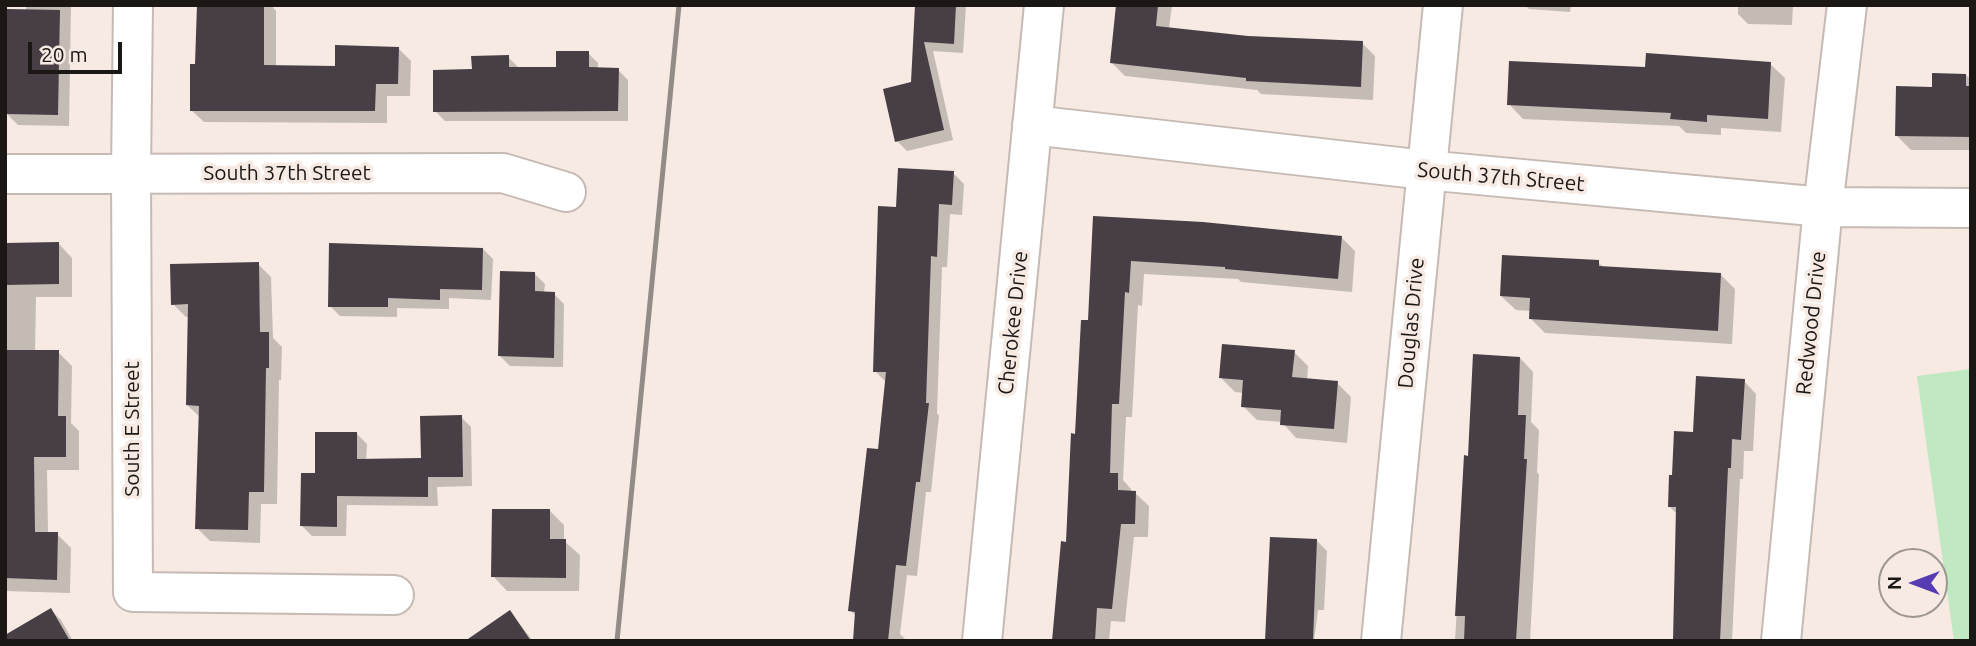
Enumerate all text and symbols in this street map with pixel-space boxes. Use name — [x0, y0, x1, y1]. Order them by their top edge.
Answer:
scale bar — [32, 28, 126, 72]
text: 20 m — [41, 42, 88, 66]
street label: South 37th Street — [1416, 157, 1586, 197]
street label: South 37th Street — [203, 160, 371, 186]
street label: Cherokee Drive — [993, 250, 1033, 396]
street label: Redwood Drive — [1791, 250, 1831, 396]
street label: Douglas Drive — [1393, 257, 1429, 389]
street label: South E Street — [119, 361, 145, 497]
north arrow — [1878, 548, 1948, 618]
text: N — [1883, 576, 1905, 590]

